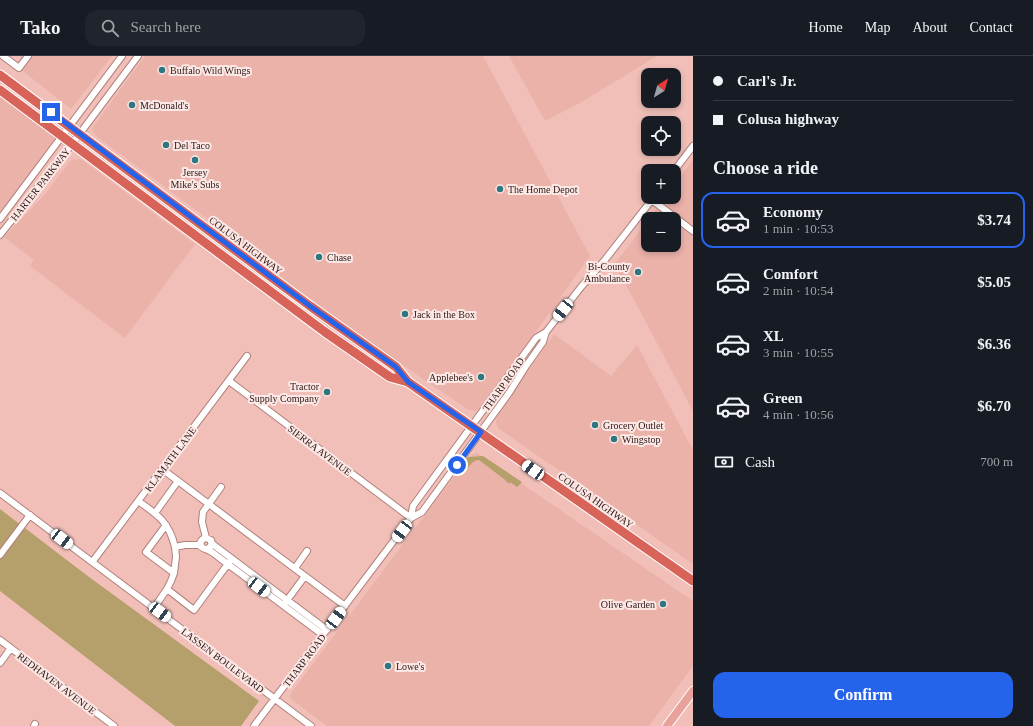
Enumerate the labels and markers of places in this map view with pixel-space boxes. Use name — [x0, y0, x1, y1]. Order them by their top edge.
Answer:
marker: Buffalo Wild Wings — [157, 65, 167, 75]
place label: Buffalo Wild Wings — [170, 65, 250, 76]
marker: McDonald's — [127, 100, 137, 110]
place label: McDonald's — [140, 100, 189, 111]
marker: Del Taco — [161, 140, 171, 150]
place label: Del Taco — [174, 140, 210, 151]
marker: Jersey Mike's Subs — [190, 155, 200, 165]
place label: Jersey Mike's Subs — [171, 167, 219, 190]
marker: The Home Depot — [495, 184, 505, 194]
place label: The Home Depot — [508, 184, 578, 195]
marker: Chase — [314, 252, 324, 262]
place label: Chase — [327, 252, 352, 263]
place label: Bi-County Ambulance — [584, 261, 631, 284]
marker: Bi-County Ambulance — [633, 267, 643, 277]
marker: Jack in the Box — [400, 309, 410, 319]
place label: Jack in the Box — [413, 309, 475, 320]
place label: Applebee's — [429, 372, 473, 383]
marker: Applebee's — [476, 372, 486, 382]
place label: Tractor Supply Company — [249, 381, 320, 404]
marker: Tractor Supply Company — [322, 387, 332, 397]
marker: Grocery Outlet — [590, 420, 600, 430]
place label: Grocery Outlet — [603, 420, 663, 431]
marker: Wingstop — [609, 434, 619, 444]
place label: Wingstop — [622, 434, 661, 445]
place label: Olive Garden — [601, 599, 655, 610]
marker: Olive Garden — [658, 599, 668, 609]
marker: Lowe's — [383, 661, 393, 671]
place label: Lowe's — [396, 661, 425, 672]

